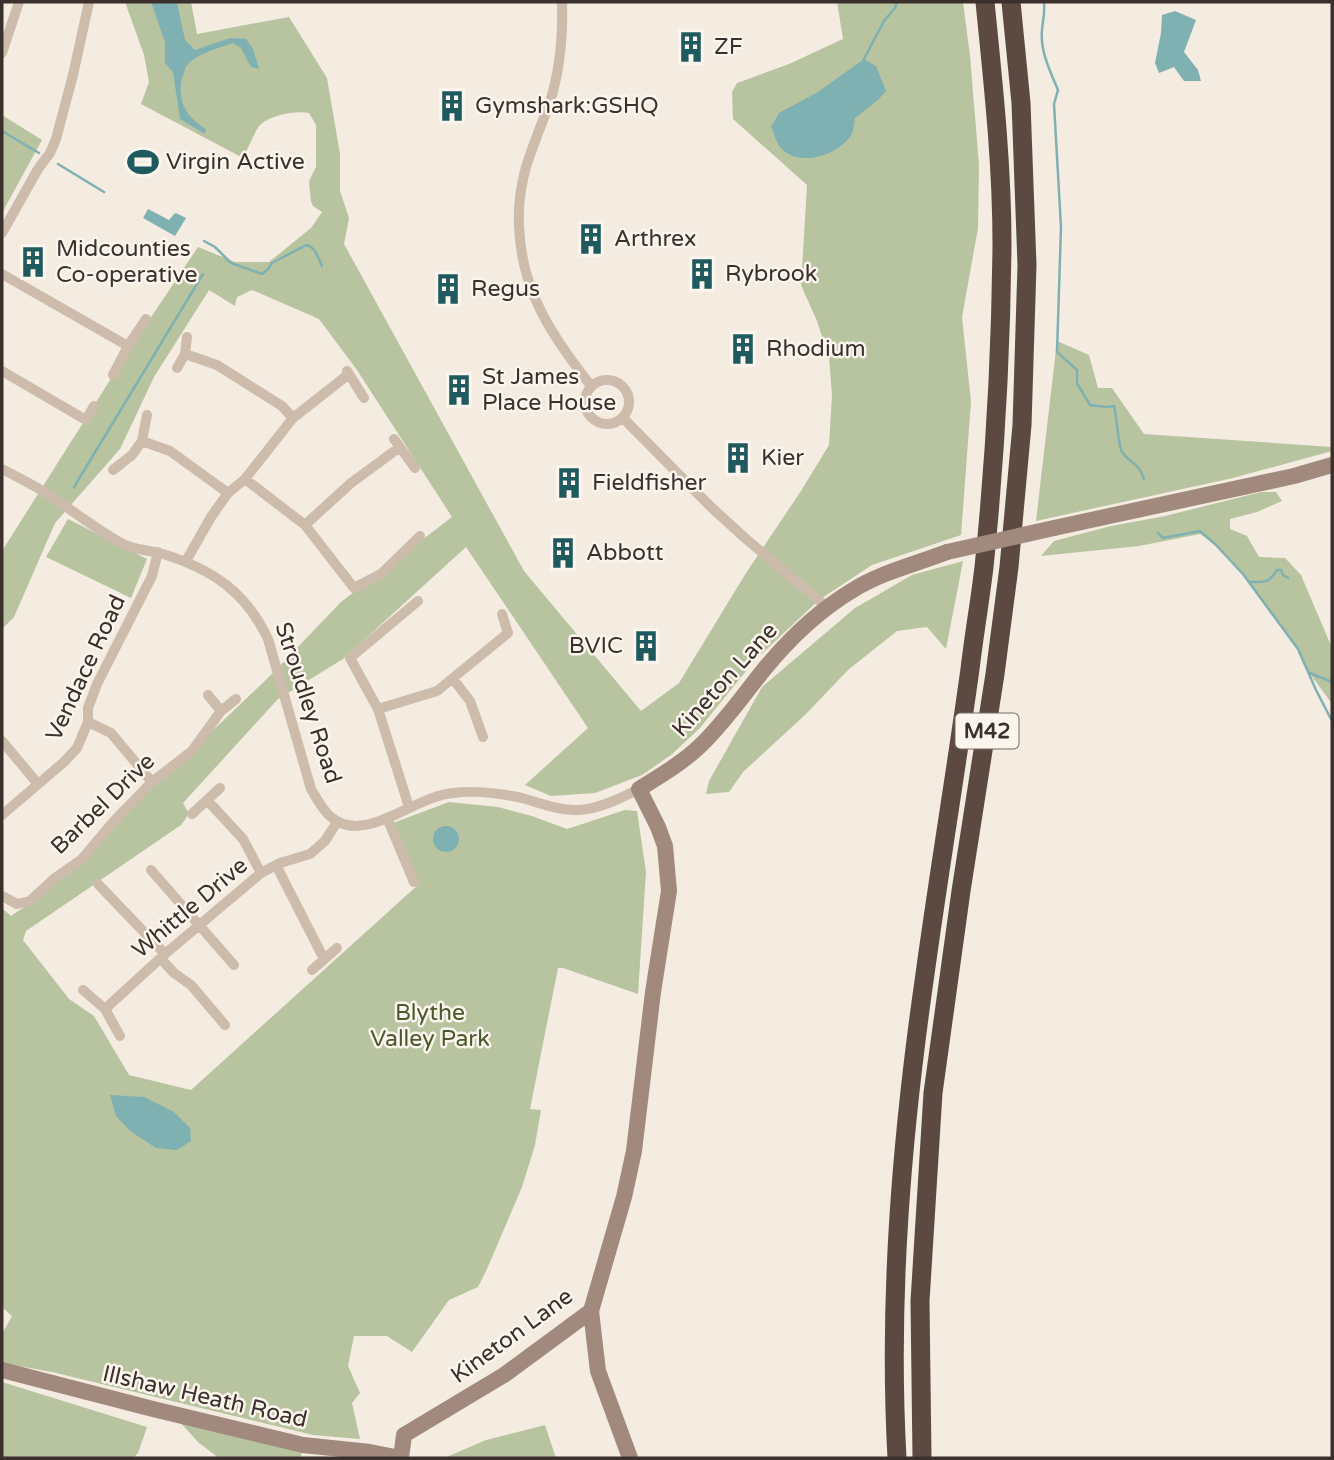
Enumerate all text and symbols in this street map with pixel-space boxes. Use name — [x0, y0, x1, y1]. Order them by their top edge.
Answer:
building icon: ZF — [674, 30, 708, 64]
place label: ZF — [714, 33, 743, 61]
building icon: Gymshark:GSHQ — [435, 89, 469, 123]
place label: Gymshark:GSHQ — [475, 92, 659, 120]
sports icon: Virgin Active — [126, 145, 160, 179]
place label: Virgin Active — [166, 148, 305, 176]
building icon: Arthrex — [574, 222, 608, 256]
place label: Arthrex — [614, 225, 696, 253]
place label: Midcounties Co-operative — [56, 235, 198, 289]
building icon: Midcounties Co-operative — [16, 245, 50, 279]
building icon: Rybrook — [685, 257, 719, 291]
place label: Rybrook — [725, 260, 817, 288]
building icon: Regus — [431, 272, 465, 306]
place label: Regus — [471, 275, 540, 303]
building icon: Rhodium — [726, 332, 760, 366]
place label: Rhodium — [766, 335, 866, 363]
place label: St James Place House — [482, 363, 616, 417]
building icon: St James Place House — [442, 373, 476, 407]
building icon: Kier — [721, 441, 755, 475]
place label: Kier — [761, 444, 804, 472]
building icon: Fieldfisher — [552, 466, 586, 500]
place label: Fieldfisher — [592, 469, 706, 497]
building icon: Abbott — [546, 536, 580, 570]
place label: Abbott — [586, 539, 664, 567]
street label: Vendace Road — [40, 590, 132, 746]
street label: Kineton Lane — [666, 617, 784, 743]
street label: Stroudley Road — [269, 619, 347, 787]
building icon: BVIC — [629, 629, 663, 663]
place label: BVIC — [569, 632, 623, 660]
road number: M42 — [956, 714, 1018, 748]
street label: Barbel Drive — [45, 748, 161, 860]
street label: Whittle Drive — [127, 852, 253, 964]
park label: Blythe Valley Park — [370, 999, 490, 1053]
street label: Kineton Lane — [446, 1282, 578, 1390]
street label: Illshaw Heath Road — [100, 1360, 310, 1434]

